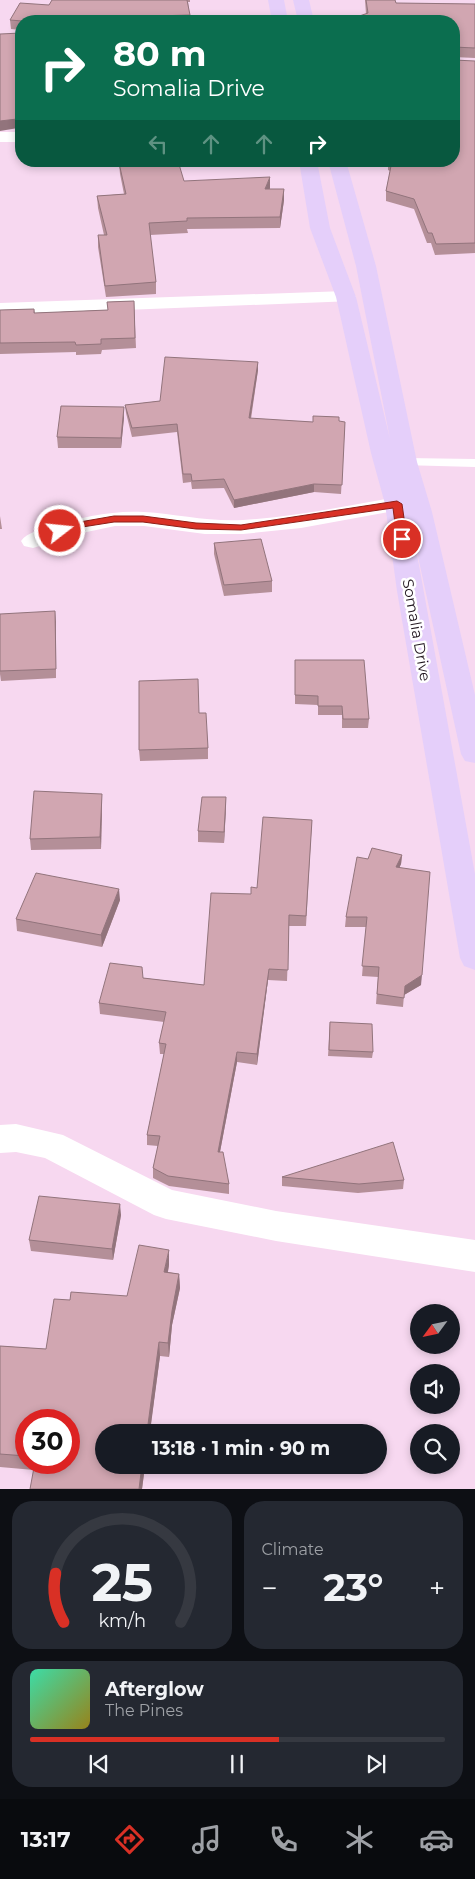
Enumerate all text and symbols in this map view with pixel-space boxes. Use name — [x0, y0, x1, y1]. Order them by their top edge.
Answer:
text: 80 m — [113, 32, 207, 75]
icon: right — [30, 35, 95, 100]
text: Somalia Drive — [113, 75, 265, 102]
icon: left — [144, 130, 172, 158]
icon: ahead — [197, 130, 225, 158]
icon: ahead — [250, 130, 278, 158]
icon: right — [303, 130, 331, 158]
position arrow — [33, 504, 85, 556]
pin — [381, 518, 423, 560]
icon: arrive — [388, 525, 416, 553]
street label: Somalia Drive — [399, 577, 435, 683]
north arrow — [410, 1304, 460, 1354]
map controls — [410, 1304, 460, 1474]
button: sound — [410, 1364, 460, 1414]
speed limit sign: 30 — [15, 1409, 80, 1474]
button: search — [410, 1424, 460, 1474]
text: 13:18 · 1 min · 90 m — [152, 1437, 330, 1460]
text: Climate — [262, 1540, 324, 1559]
text: 25 — [91, 1551, 153, 1614]
text: 23° — [323, 1564, 383, 1611]
text: − — [262, 1571, 278, 1605]
text: + — [429, 1571, 445, 1605]
text: km/h — [98, 1610, 146, 1631]
text: Afterglow — [105, 1678, 204, 1701]
text: The Pines — [105, 1701, 183, 1720]
icon: previous — [85, 1750, 113, 1778]
icon: pause — [223, 1750, 251, 1778]
icon: next — [362, 1750, 390, 1778]
icon: directions — [112, 1822, 147, 1857]
icon: music — [189, 1822, 224, 1857]
icon: phone — [266, 1822, 301, 1857]
icon: climate — [342, 1822, 377, 1857]
icon: car — [419, 1822, 454, 1857]
text: 13:17 — [21, 1826, 71, 1853]

